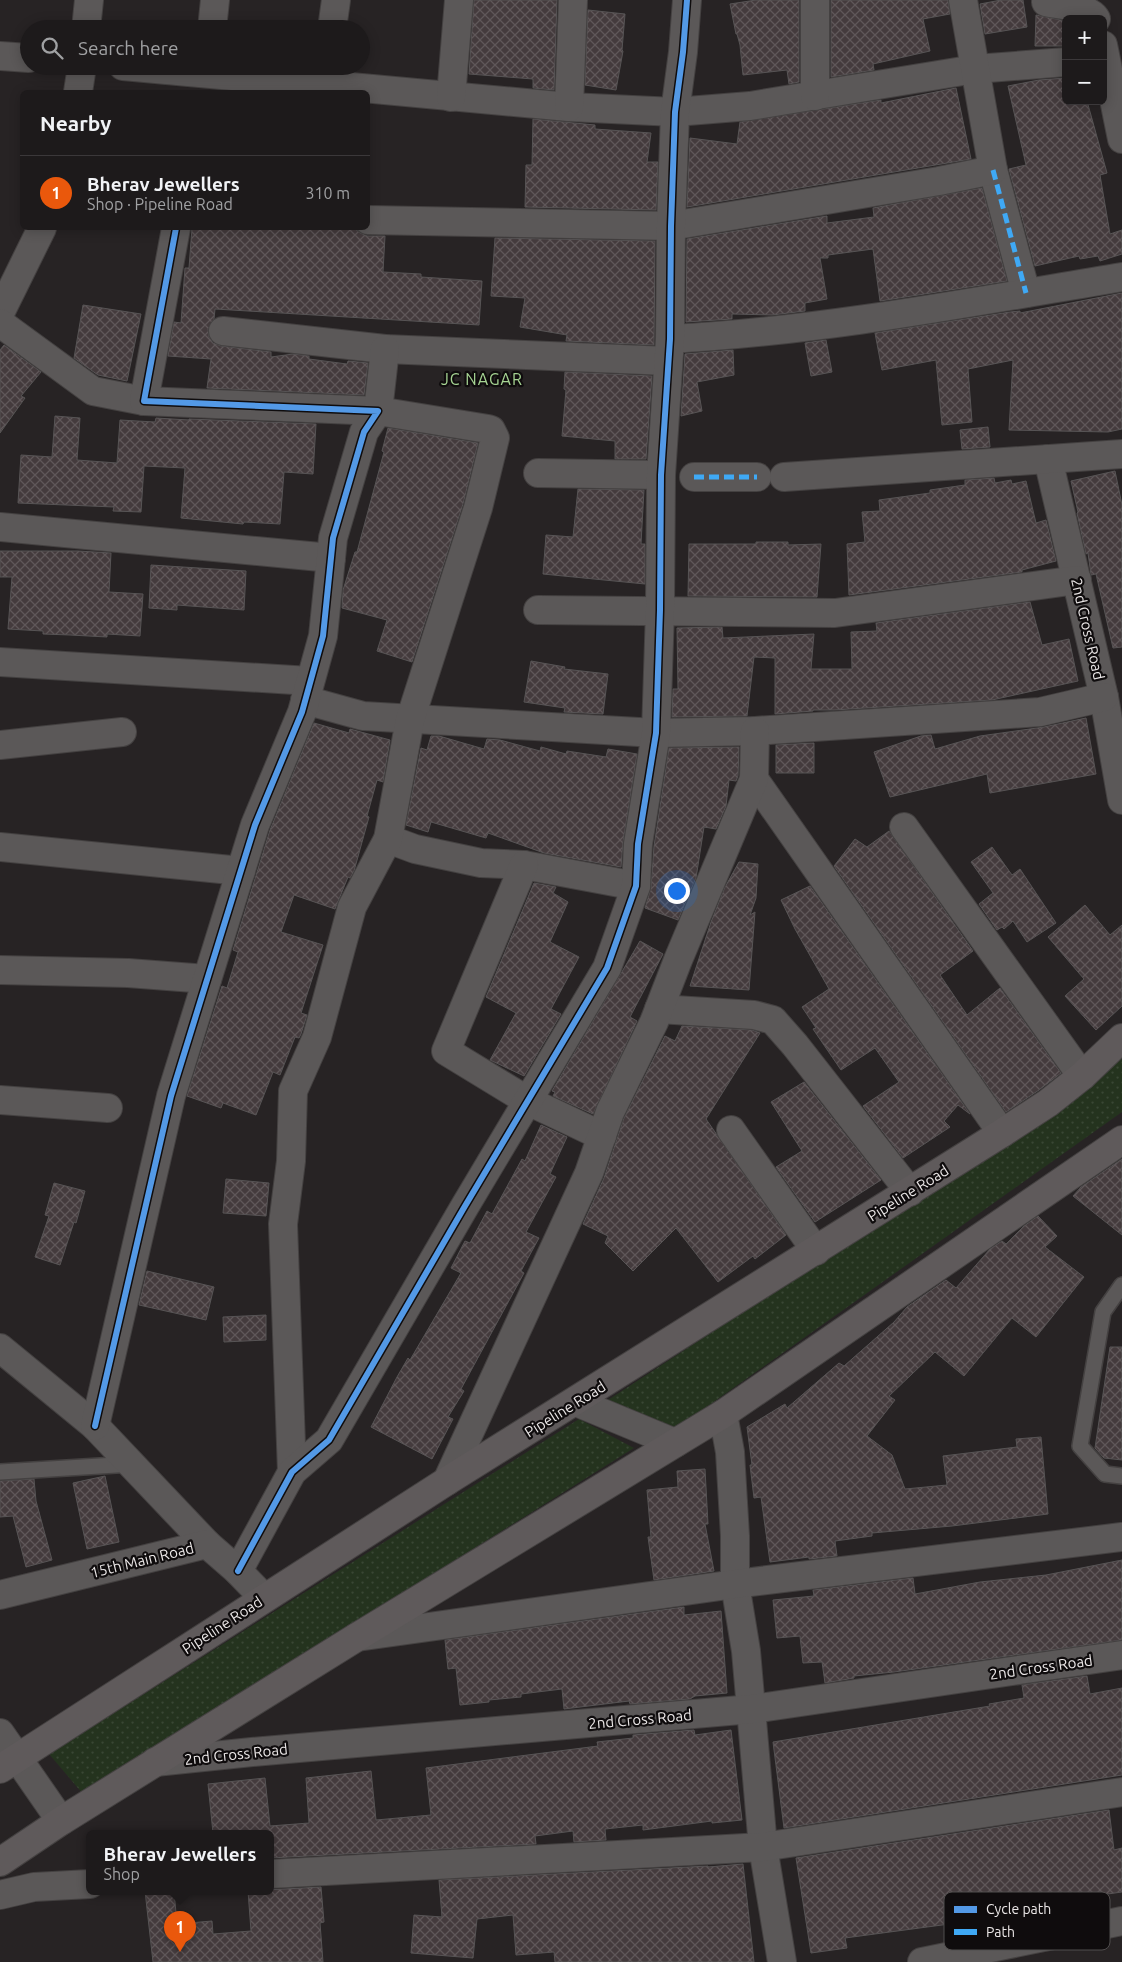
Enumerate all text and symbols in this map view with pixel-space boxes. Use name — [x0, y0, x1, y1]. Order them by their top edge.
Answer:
map controls — [1062, 15, 1107, 105]
button: + — [1062, 15, 1107, 60]
search box — [20, 20, 370, 75]
icon: search — [38, 34, 66, 62]
text: Search here — [78, 37, 178, 59]
button: − — [1062, 60, 1107, 105]
text: Nearby — [40, 111, 111, 135]
text: Bherav Jewellers — [87, 173, 240, 195]
text: 1 — [51, 184, 61, 202]
text: 310 m — [305, 184, 350, 202]
text: Shop · Pipeline Road — [87, 195, 233, 213]
district label: JC NAGAR — [441, 370, 523, 388]
street label: 2nd Cross Road — [1068, 576, 1108, 682]
your location — [664, 878, 690, 904]
street label: Pipeline Road — [864, 1161, 952, 1225]
street label: Pipeline Road — [521, 1377, 609, 1441]
street label: 15th Main Road — [89, 1539, 195, 1581]
street label: Pipeline Road — [179, 1593, 265, 1657]
street label: 2nd Cross Road — [988, 1651, 1094, 1683]
street label: 2nd Cross Road — [588, 1706, 692, 1732]
street label: 2nd Cross Road — [183, 1740, 289, 1768]
popup — [86, 1830, 274, 1895]
text: Bherav Jewellers — [104, 1843, 256, 1865]
text: Shop — [104, 1865, 140, 1883]
legend — [944, 1892, 1110, 1950]
text: Cycle path — [986, 1901, 1051, 1917]
pin: 1 — [164, 1911, 196, 1952]
text: Path — [986, 1924, 1015, 1940]

